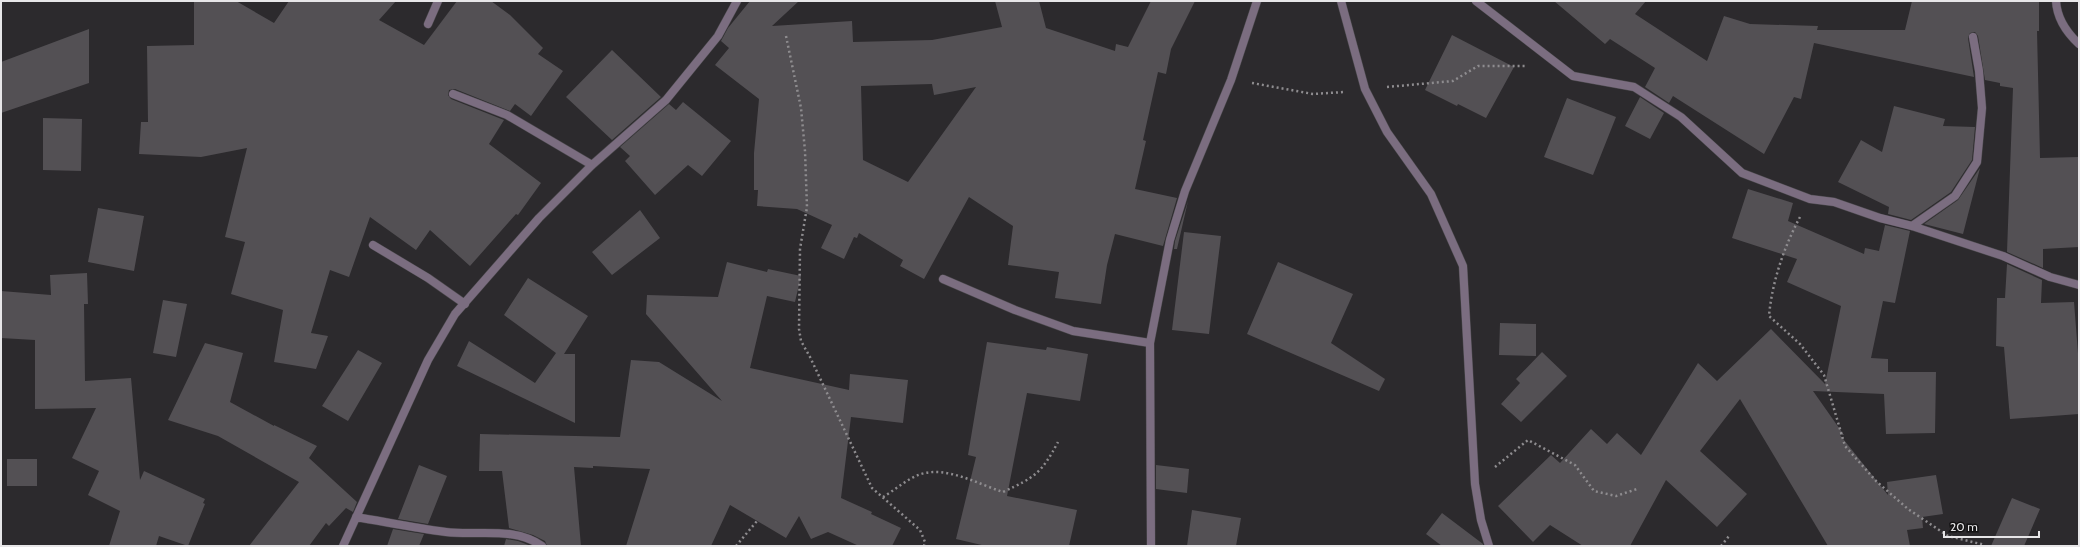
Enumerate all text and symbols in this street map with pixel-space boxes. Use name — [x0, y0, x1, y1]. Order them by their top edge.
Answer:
scale bar — [1944, 513, 2039, 539]
text: 20 m — [1950, 519, 1978, 534]

